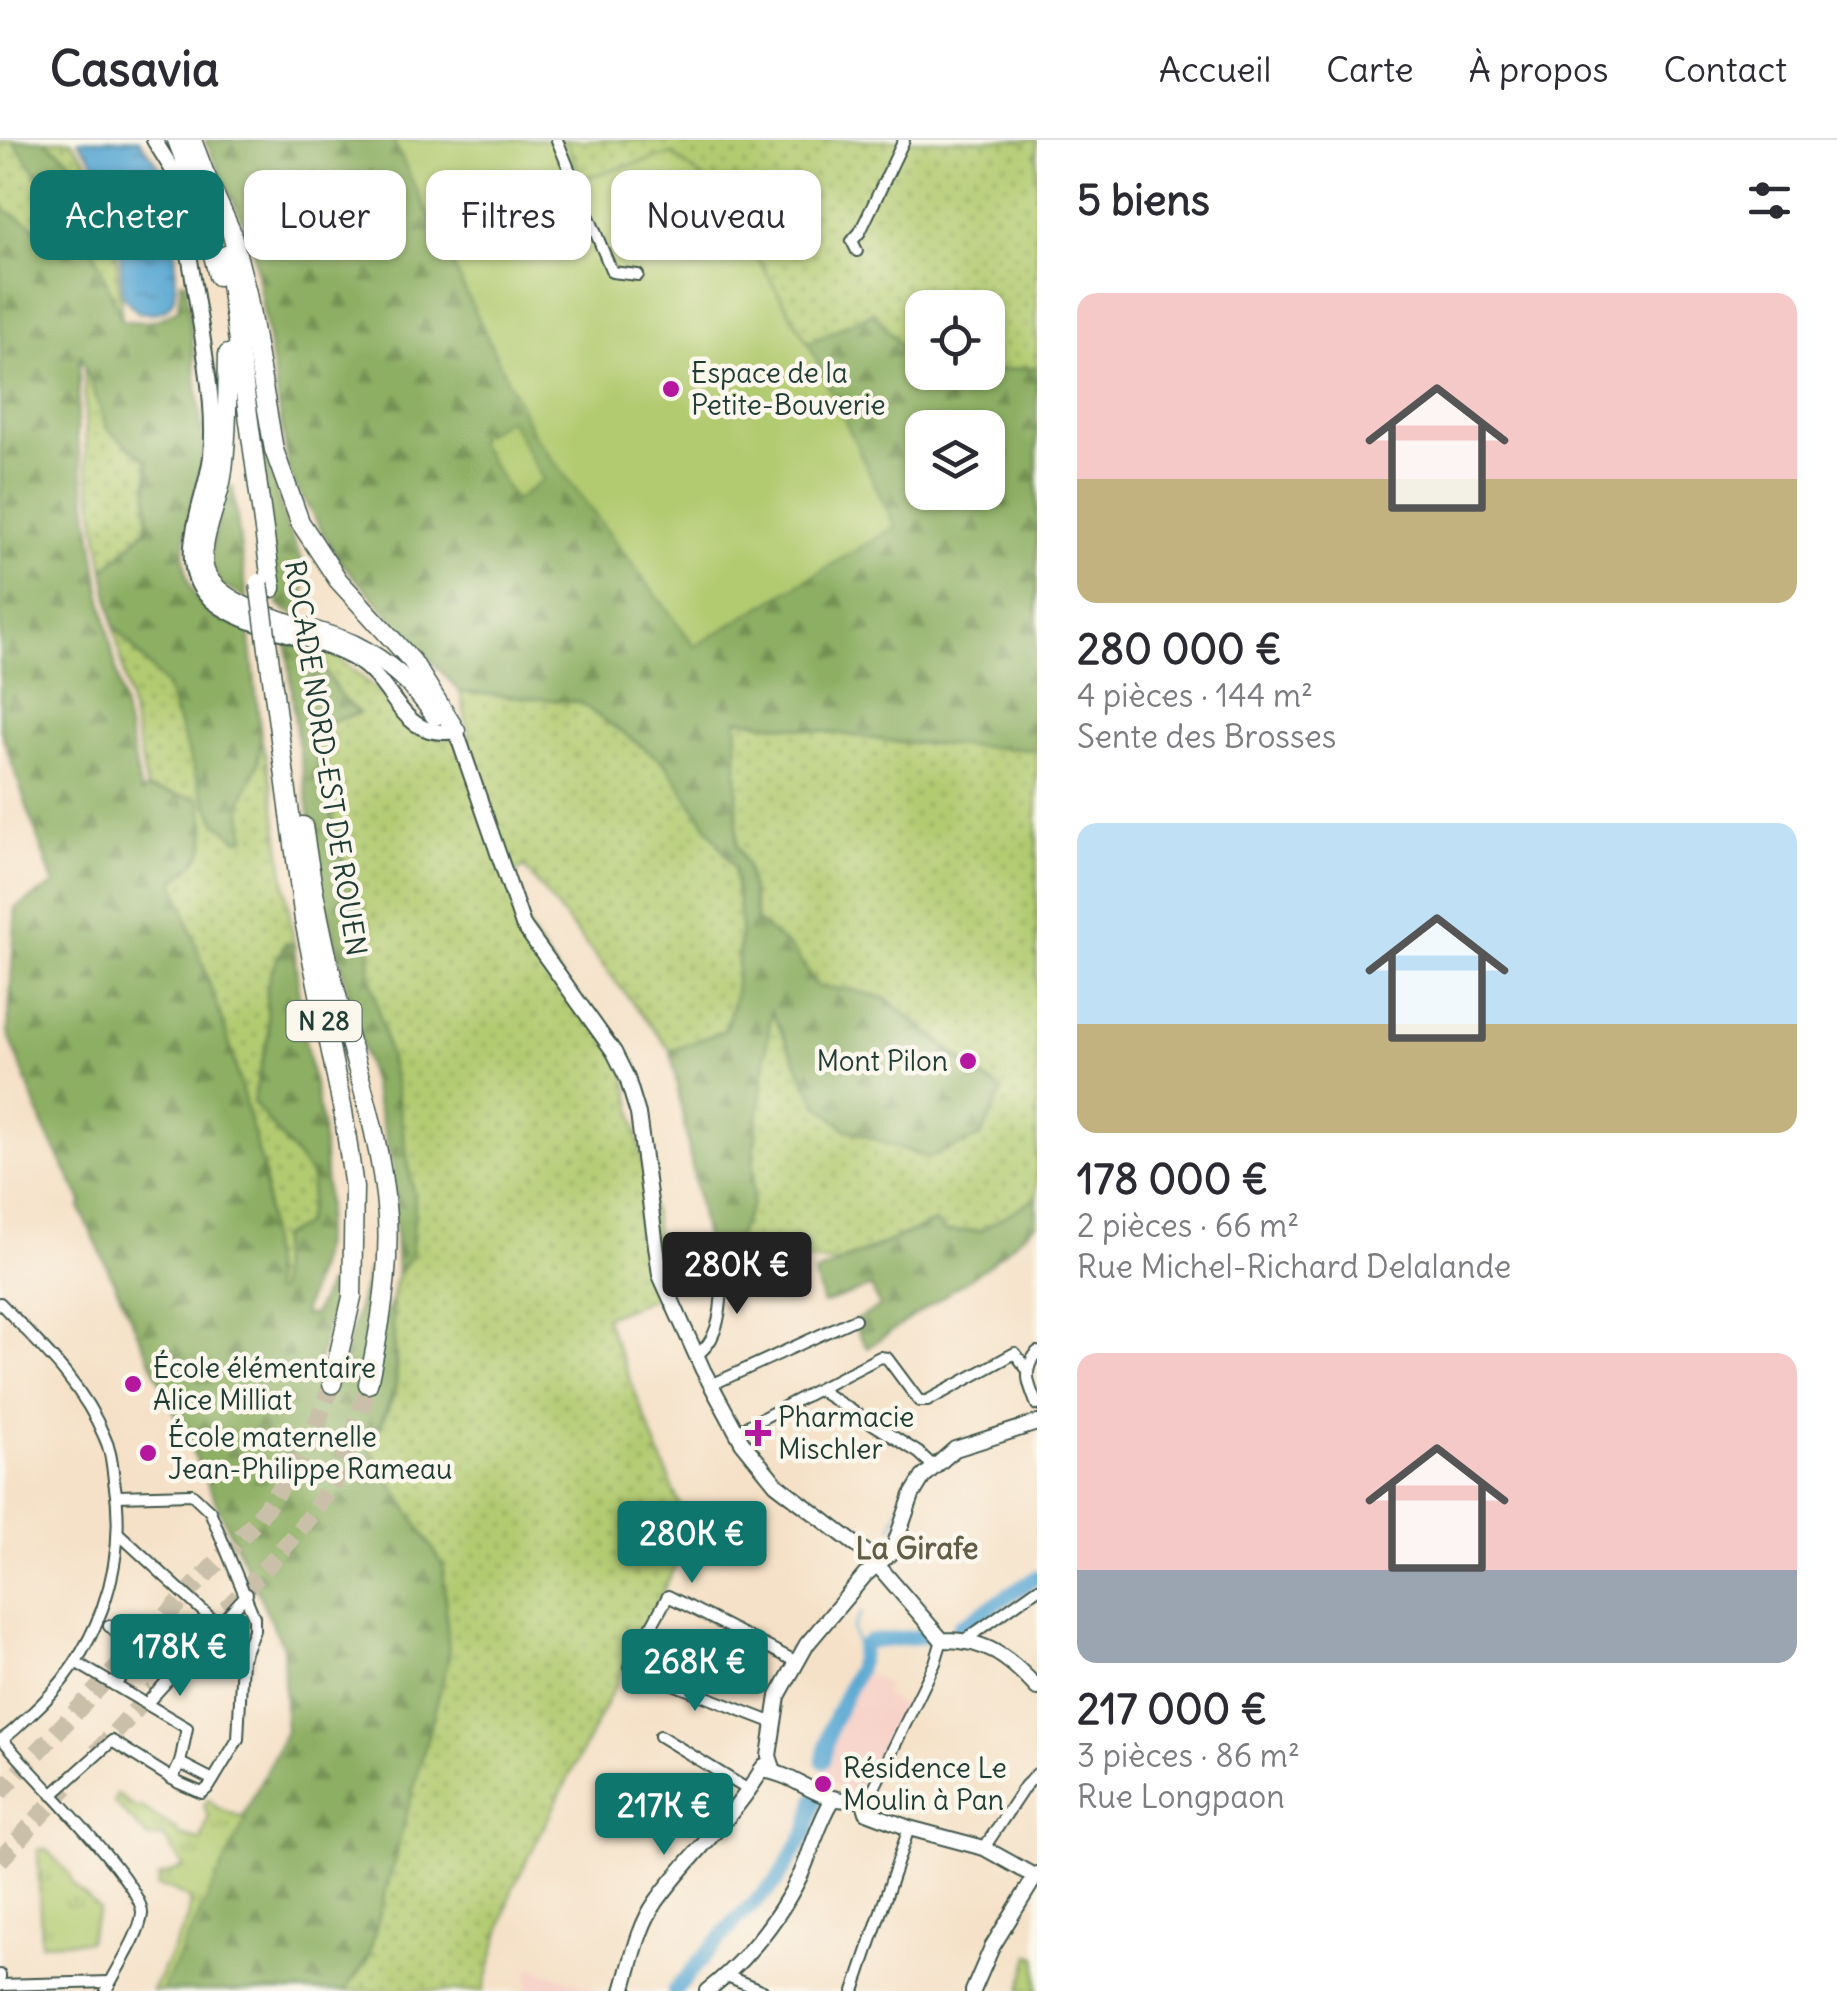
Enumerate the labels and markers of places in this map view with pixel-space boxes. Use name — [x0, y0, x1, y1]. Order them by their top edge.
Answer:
place label: Espace de la Petite-Bouverie — [691, 355, 886, 423]
marker: Espace de la Petite-Bouverie — [660, 378, 682, 400]
place label: Mont Pilon — [816, 1043, 948, 1079]
marker: Mont Pilon — [957, 1050, 979, 1072]
pin: 280K € — [656, 1232, 818, 1317]
place label: École élémentaire Alice Milliat — [153, 1349, 376, 1418]
marker: École élémentaire Alice Milliat — [122, 1373, 144, 1395]
place label: Pharmacie Mischler — [778, 1399, 914, 1467]
place label: École maternelle Jean-Philippe Rameau — [168, 1418, 452, 1487]
marker: Pharmacie Mischler — [747, 1422, 769, 1444]
marker: École maternelle Jean-Philippe Rameau — [137, 1442, 159, 1464]
pin: 280K € — [611, 1501, 773, 1586]
pin: 178K € — [99, 1614, 261, 1699]
pin: 268K € — [614, 1629, 776, 1714]
place label: Résidence Le Moulin à Pan — [843, 1750, 1007, 1818]
pin: 217K € — [583, 1773, 745, 1858]
marker: Résidence Le Moulin à Pan — [812, 1773, 834, 1795]

